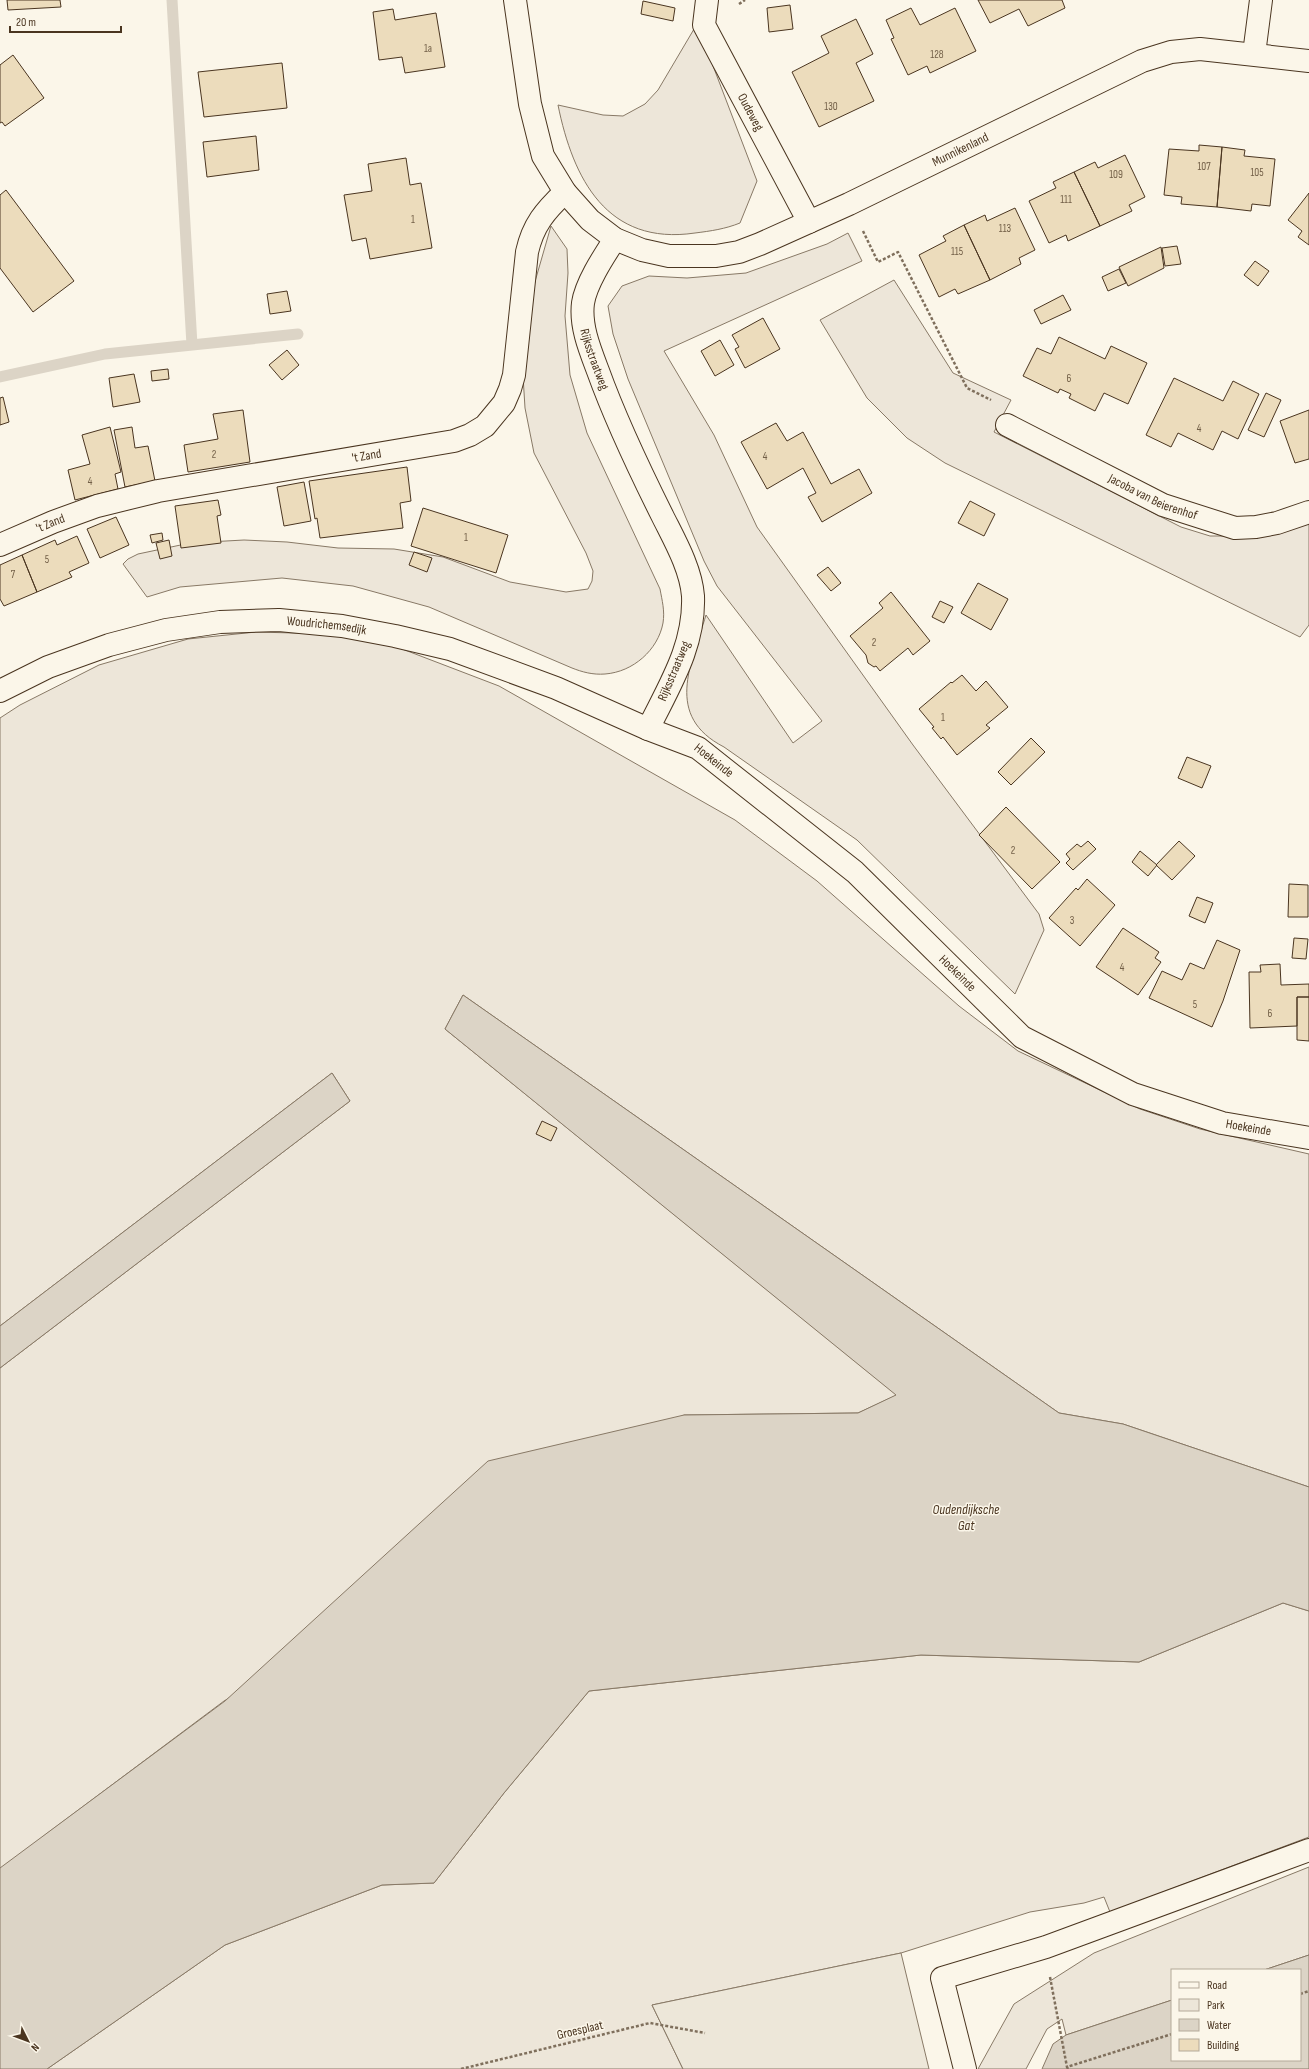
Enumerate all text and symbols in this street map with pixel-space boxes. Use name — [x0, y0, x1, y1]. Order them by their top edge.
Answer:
scale bar — [10, 8, 121, 34]
text: 20 m — [16, 15, 36, 30]
house number: 1a — [424, 42, 432, 55]
house number: 128 — [930, 48, 944, 61]
street label: Oudeweg — [734, 91, 767, 134]
house number: 130 — [824, 100, 838, 113]
street label: Munnikenland — [930, 129, 991, 170]
house number: 107 — [1197, 160, 1211, 173]
house number: 105 — [1250, 166, 1264, 179]
house number: 109 — [1109, 168, 1123, 181]
house number: 111 — [1060, 193, 1072, 206]
house number: 1 — [411, 213, 415, 226]
house number: 113 — [999, 222, 1012, 235]
house number: 115 — [951, 245, 963, 258]
street label: Rijksstraatweg — [576, 327, 612, 392]
house number: 6 — [1067, 372, 1072, 385]
house number: 4 — [1197, 422, 1202, 435]
street label: 't Zand — [351, 445, 382, 466]
house number: 2 — [212, 448, 217, 461]
house number: 4 — [763, 450, 768, 463]
street label: Jacoba van Beierenhof — [1105, 470, 1200, 524]
house number: 4 — [88, 475, 93, 488]
street label: 't Zand — [34, 510, 67, 536]
house number: 1 — [464, 531, 468, 544]
house number: 5 — [45, 553, 49, 566]
house number: 7 — [11, 568, 16, 581]
street label: Woudrichemsedijk — [286, 613, 368, 638]
house number: 2 — [872, 636, 877, 649]
street label: Rijksstraatweg — [654, 638, 694, 704]
house number: 1 — [941, 711, 945, 724]
street label: Hoekeinde — [691, 740, 737, 781]
house number: 2 — [1011, 844, 1016, 857]
house number: 3 — [1070, 914, 1075, 927]
street label: Hoekeinde — [935, 951, 979, 995]
house number: 4 — [1120, 961, 1125, 974]
house number: 5 — [1193, 998, 1197, 1011]
house number: 6 — [1268, 1007, 1273, 1020]
street label: Hoekeinde — [1224, 1116, 1272, 1139]
water label: Oudendijksche Gat — [932, 1501, 1000, 1534]
legend — [1171, 1969, 1301, 2061]
text: Road — [1207, 1978, 1227, 1993]
text: Park — [1207, 1998, 1225, 2013]
street label: Groesplaat — [555, 2017, 605, 2043]
text: Water — [1207, 2018, 1231, 2033]
north arrow — [8, 2021, 48, 2061]
text: Building — [1207, 2038, 1239, 2053]
text: N — [28, 2041, 42, 2054]

